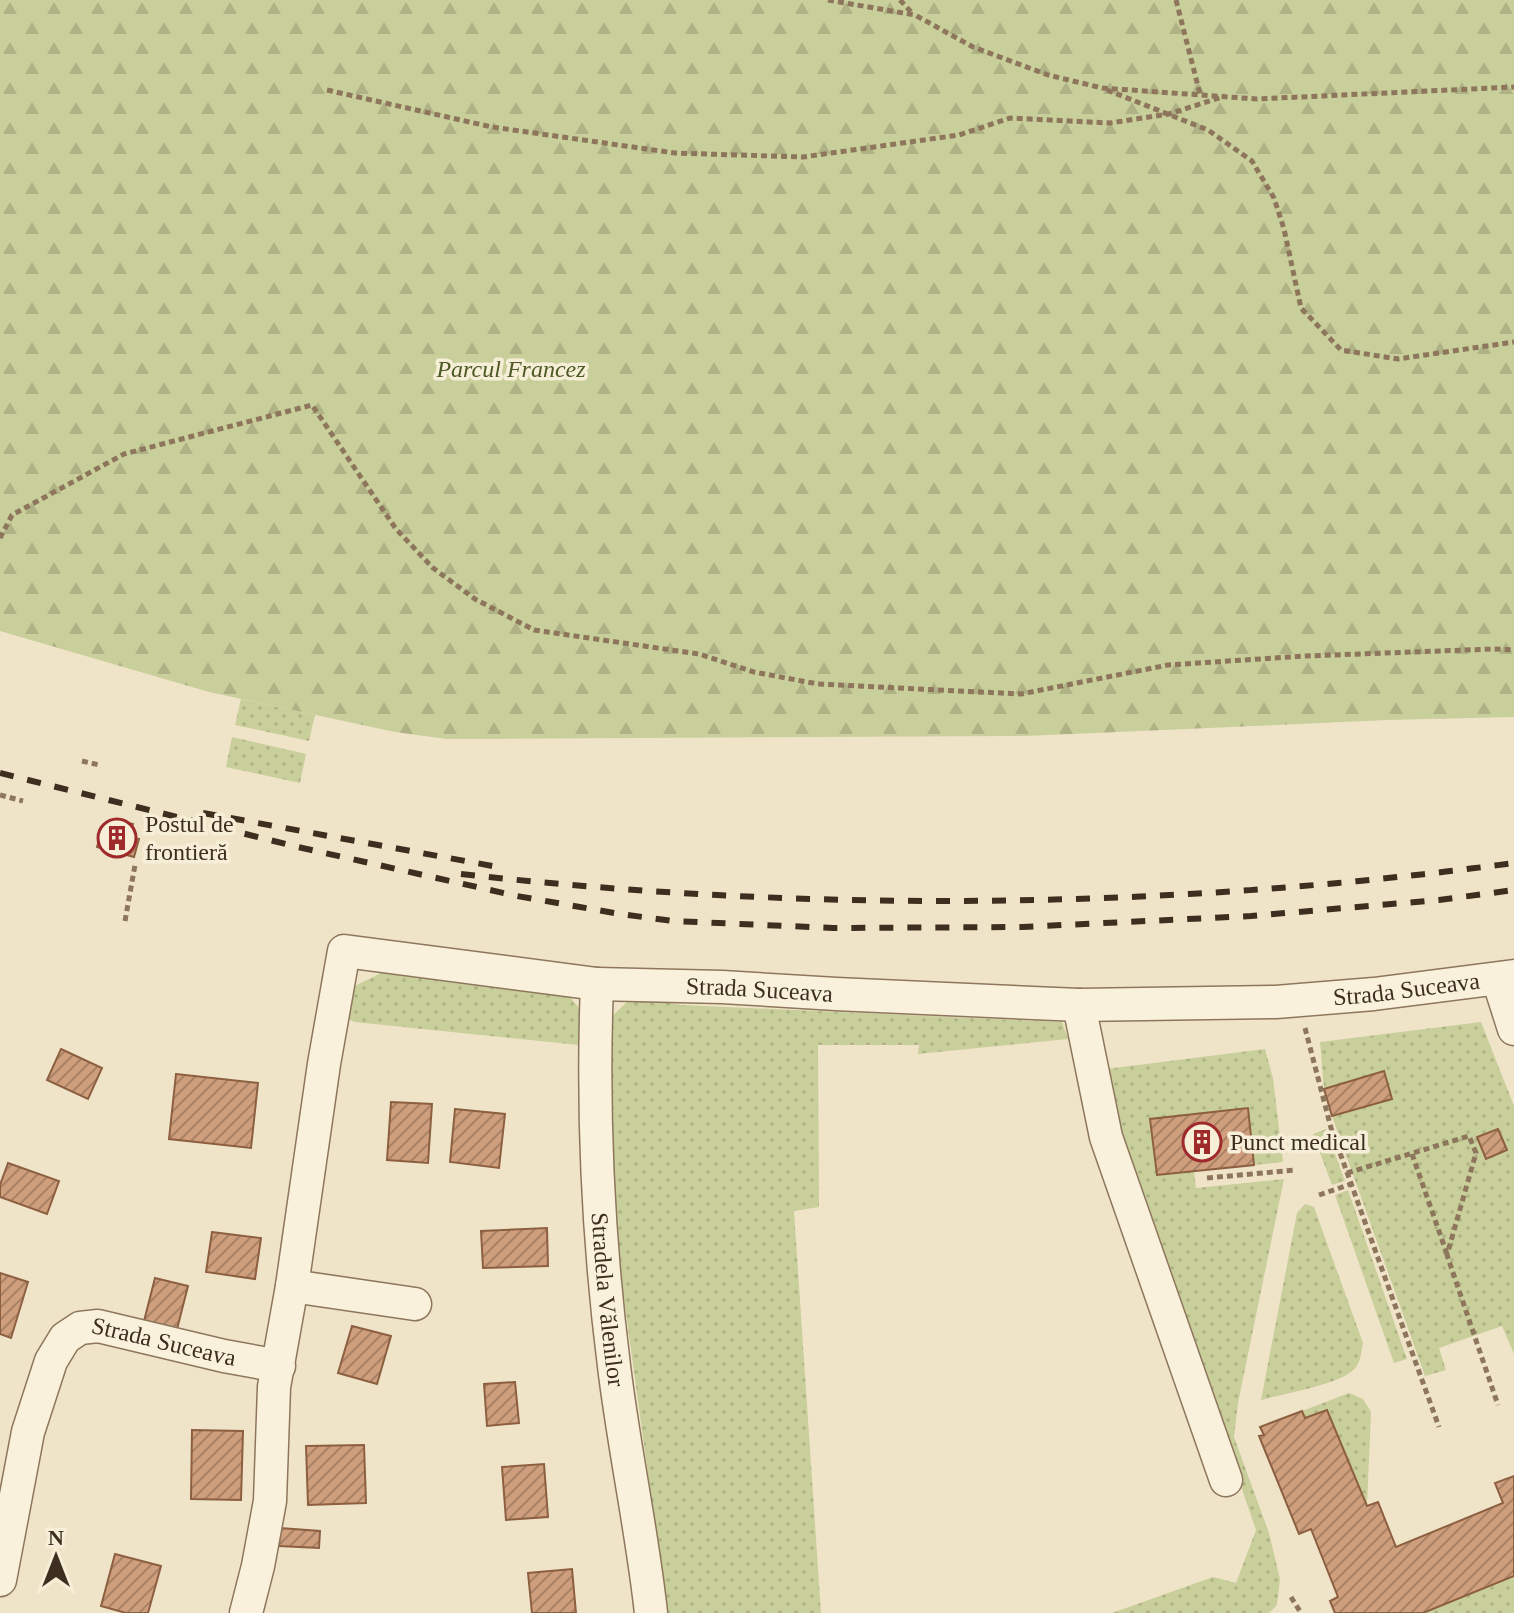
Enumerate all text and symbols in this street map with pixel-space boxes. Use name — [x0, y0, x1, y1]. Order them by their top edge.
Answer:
park label: Parcul Francez — [435, 356, 586, 382]
place label: Postul de frontieră — [145, 811, 234, 865]
building icon: Postul de frontieră — [96, 817, 138, 859]
street label: Strada Suceava — [1332, 967, 1481, 1010]
street label: Strada Suceava — [686, 973, 834, 1007]
building icon: Punct medical — [1181, 1121, 1223, 1163]
place label: Punct medical — [1230, 1129, 1367, 1155]
street label: Stradela Vălenilor — [587, 1212, 630, 1388]
street label: Strada Suceava — [89, 1312, 238, 1371]
north arrow — [16, 1517, 96, 1597]
text: N — [48, 1525, 64, 1550]

